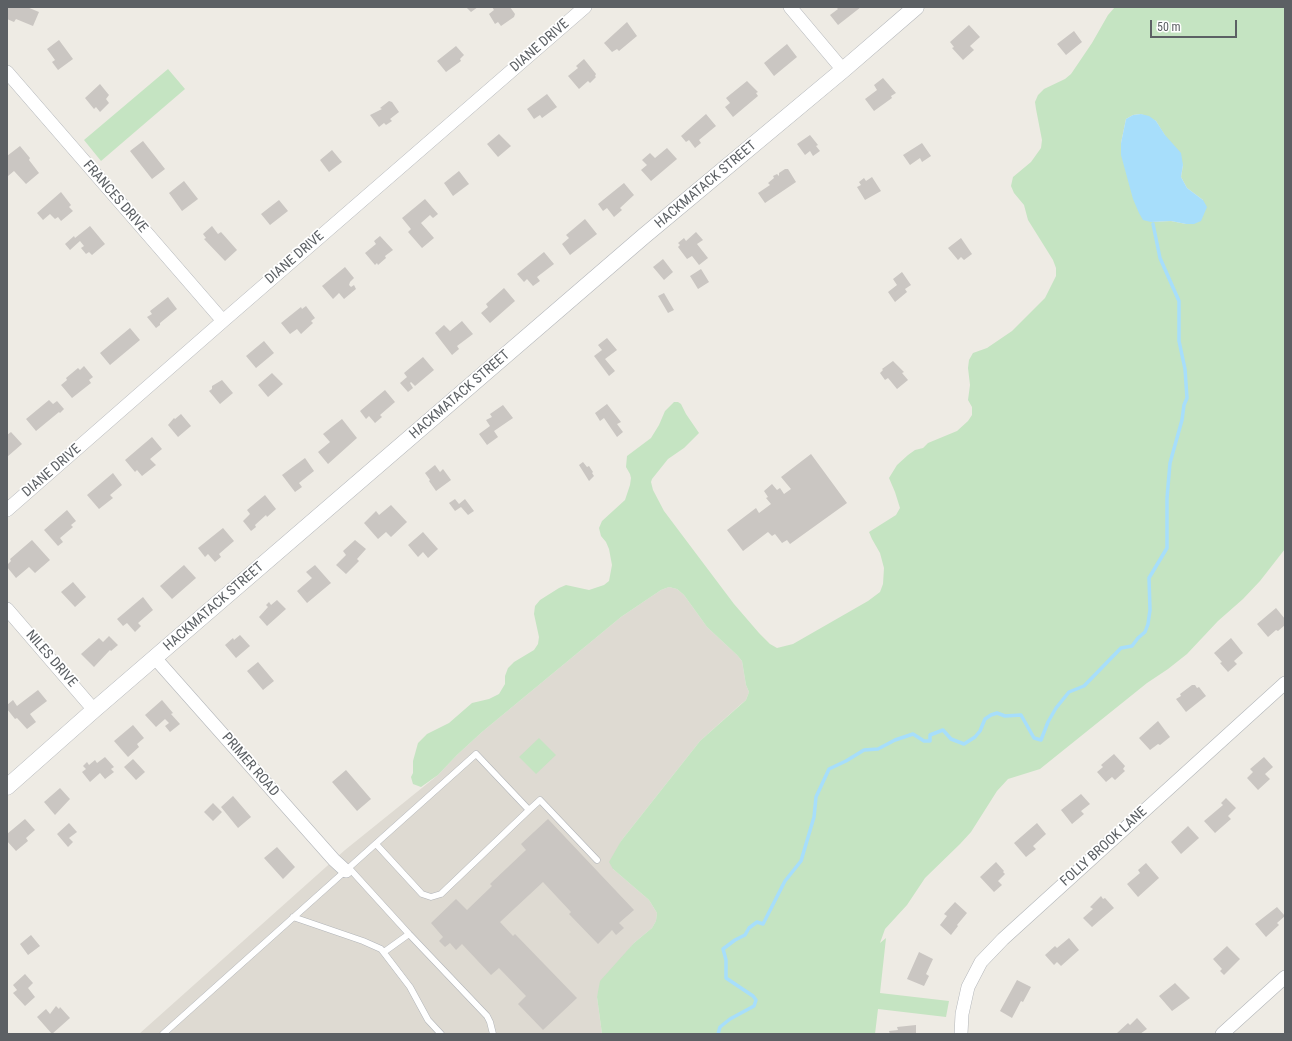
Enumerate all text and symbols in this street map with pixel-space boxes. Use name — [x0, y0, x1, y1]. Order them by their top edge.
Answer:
scale bar — [1152, 12, 1239, 38]
street label: DIANE DRIVE — [507, 16, 573, 76]
text: 50 m — [1157, 20, 1181, 34]
street label: HACKMATACK STREET — [652, 138, 760, 232]
street label: FRANCES DRIVE — [79, 158, 151, 236]
street label: DIANE DRIVE — [262, 228, 328, 288]
street label: HACKMATACK STREET — [407, 347, 513, 443]
street label: DIANE DRIVE — [19, 441, 85, 501]
street label: HACKMATACK STREET — [161, 559, 267, 655]
street label: NILES DRIVE — [22, 627, 80, 691]
street label: PRIMER ROAD — [218, 730, 282, 800]
street label: FOLLY BROOK LANE — [1057, 804, 1151, 890]

